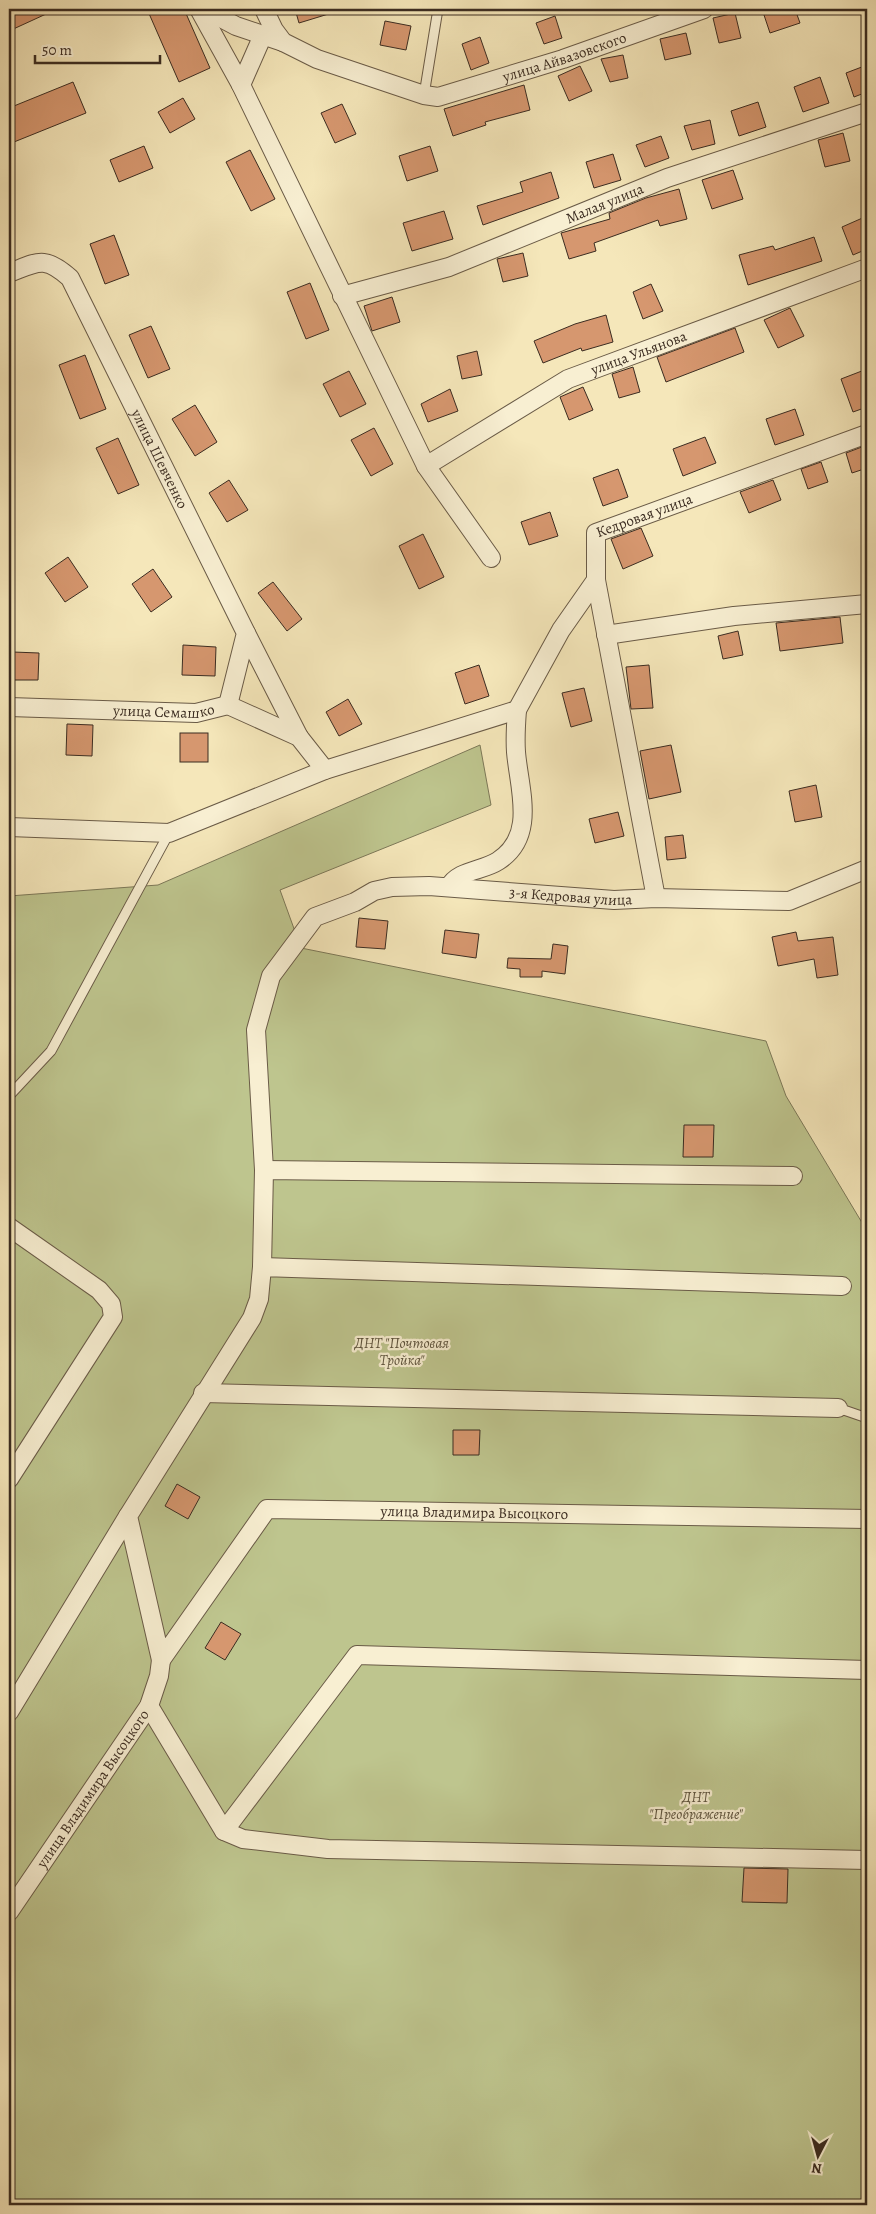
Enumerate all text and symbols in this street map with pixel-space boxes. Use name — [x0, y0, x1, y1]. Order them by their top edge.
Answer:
street label: улица Айвазовского — [499, 27, 629, 87]
scale bar — [35, 32, 160, 64]
text: 50 m — [42, 40, 72, 60]
street label: Малая улица — [563, 179, 647, 228]
street label: улица Ульянова — [587, 326, 690, 380]
street label: улица Шевченко — [126, 405, 193, 512]
street label: Кедровая улица — [593, 489, 695, 542]
street label: улица Семашко — [112, 699, 217, 723]
street label: 3-я Кедровая улица — [508, 882, 633, 910]
park label: ДНТ "Почтовая Тройка" — [354, 1333, 449, 1370]
street label: улица Владимира Высоцкого — [380, 1501, 568, 1524]
street label: улица Владимира Высоцкого — [31, 1706, 154, 1873]
park label: ДНТ "Преображение" — [649, 1787, 744, 1824]
north arrow — [794, 2132, 844, 2182]
text: N — [811, 2158, 823, 2178]

